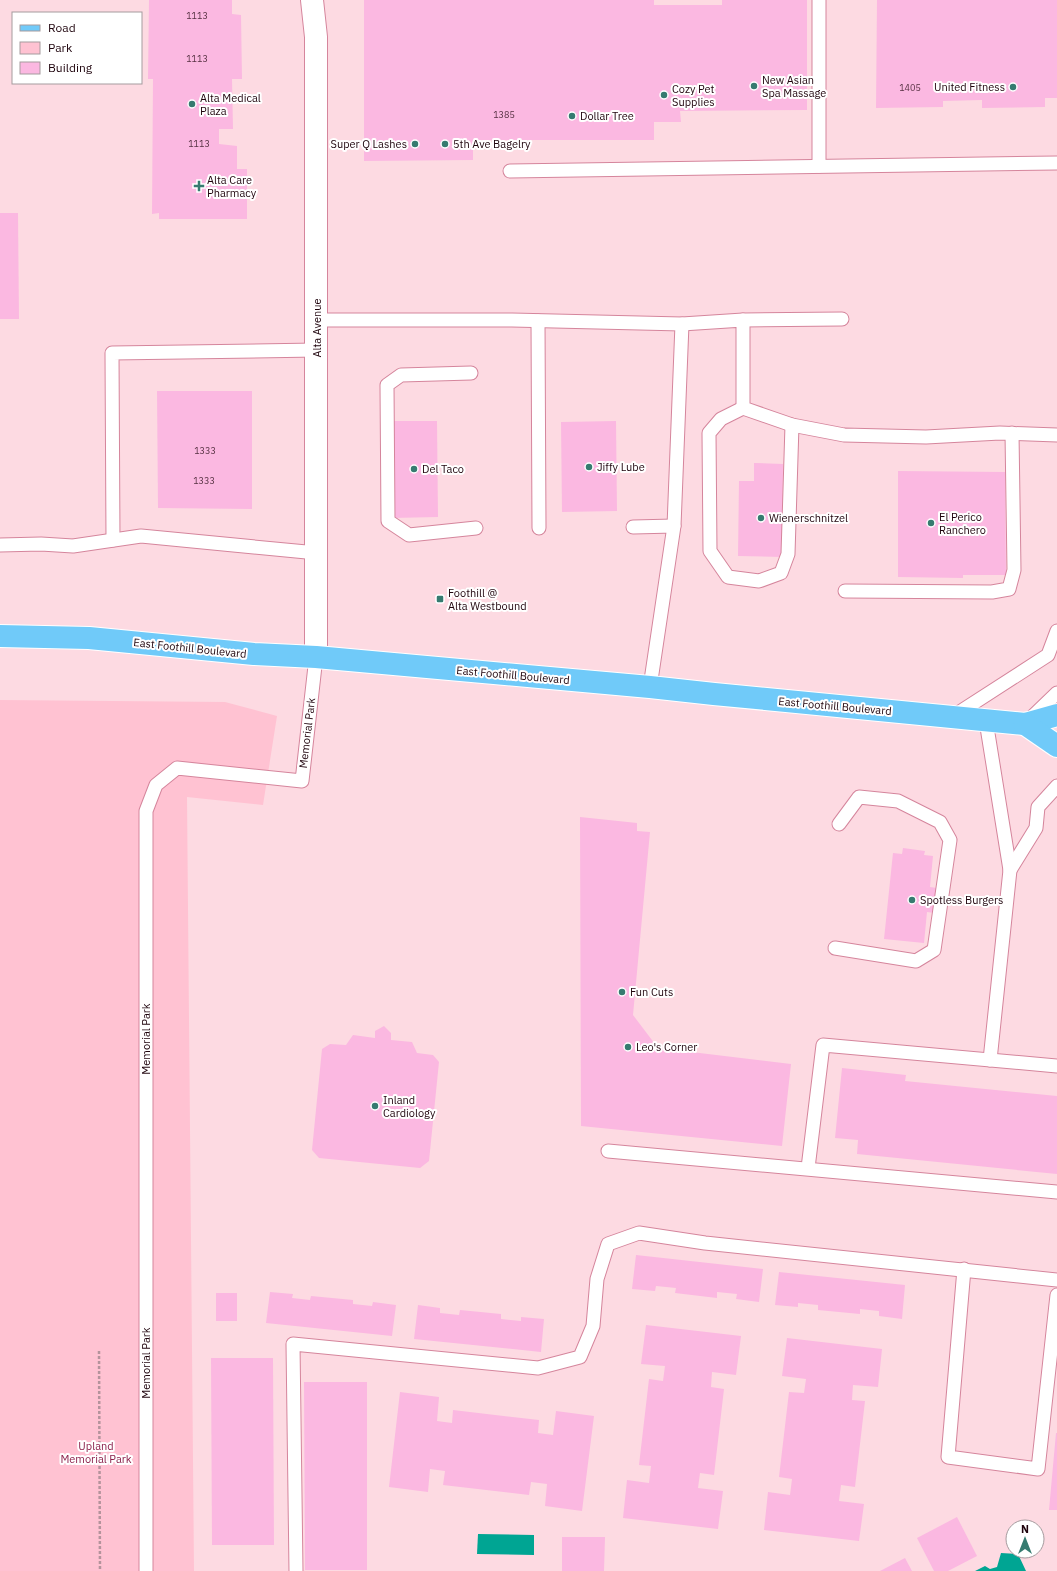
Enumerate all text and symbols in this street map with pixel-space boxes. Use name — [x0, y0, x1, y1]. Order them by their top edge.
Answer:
house number: 1113 — [186, 10, 208, 21]
legend — [12, 12, 142, 84]
text: Road — [48, 20, 76, 35]
text: Park — [48, 40, 73, 55]
house number: 1113 — [186, 53, 208, 64]
text: Building — [48, 60, 93, 75]
place label: New Asian Spa Massage — [762, 73, 826, 100]
place label: United Fitness — [934, 80, 1005, 94]
marker: New Asian Spa Massage — [749, 81, 759, 91]
place label: Cozy Pet Supplies — [672, 82, 715, 109]
house number: 1405 — [899, 82, 921, 93]
marker: United Fitness — [1008, 82, 1018, 92]
marker: Cozy Pet Supplies — [659, 90, 669, 100]
place label: Alta Medical Plaza — [200, 91, 261, 118]
marker: Alta Medical Plaza — [187, 99, 197, 109]
house number: 1385 — [493, 109, 515, 120]
place label: Dollar Tree — [580, 109, 634, 123]
marker: Dollar Tree — [567, 111, 577, 121]
place label: Super Q Lashes — [331, 137, 407, 151]
place label: 5th Ave Bagelry — [453, 137, 531, 151]
house number: 1113 — [188, 138, 210, 149]
marker: Super Q Lashes — [410, 139, 420, 149]
marker: 5th Ave Bagelry — [440, 139, 450, 149]
place label: Alta Care Pharmacy — [207, 173, 257, 200]
marker: Alta Care Pharmacy — [194, 181, 204, 191]
street label: Alta Avenue — [310, 298, 324, 358]
house number: 1333 — [194, 445, 216, 456]
place label: Jiffy Lube — [597, 460, 645, 474]
place label: Del Taco — [422, 462, 464, 476]
marker: Jiffy Lube — [584, 462, 594, 472]
marker: Del Taco — [409, 464, 419, 474]
house number: 1333 — [193, 475, 215, 486]
place label: El Perico Ranchero — [939, 510, 986, 537]
place label: Wienerschnitzel — [769, 511, 848, 525]
marker: Wienerschnitzel — [756, 513, 766, 523]
marker: El Perico Ranchero — [926, 518, 936, 528]
place label: Foothill @ Alta Westbound — [448, 586, 527, 613]
marker: Foothill @ Alta Westbound — [435, 594, 445, 604]
street label: East Foothill Boulevard — [133, 635, 247, 661]
street label: East Foothill Boulevard — [456, 663, 570, 687]
street label: East Foothill Boulevard — [778, 694, 892, 718]
street label: Memorial Park — [296, 697, 318, 769]
place label: Spotless Burgers — [920, 893, 1003, 907]
marker: Spotless Burgers — [907, 895, 917, 905]
place label: Fun Cuts — [630, 985, 673, 999]
marker: Fun Cuts — [617, 987, 627, 997]
street label: Memorial Park — [139, 1003, 153, 1075]
place label: Leo's Corner — [636, 1040, 697, 1054]
marker: Leo's Corner — [623, 1042, 633, 1052]
place label: Inland Cardiology — [383, 1093, 436, 1120]
marker: Inland Cardiology — [370, 1101, 380, 1111]
street label: Memorial Park — [139, 1327, 153, 1399]
park label: Upland Memorial Park — [60, 1439, 132, 1466]
north arrow — [1005, 1519, 1045, 1559]
text: N — [1021, 1522, 1029, 1536]

